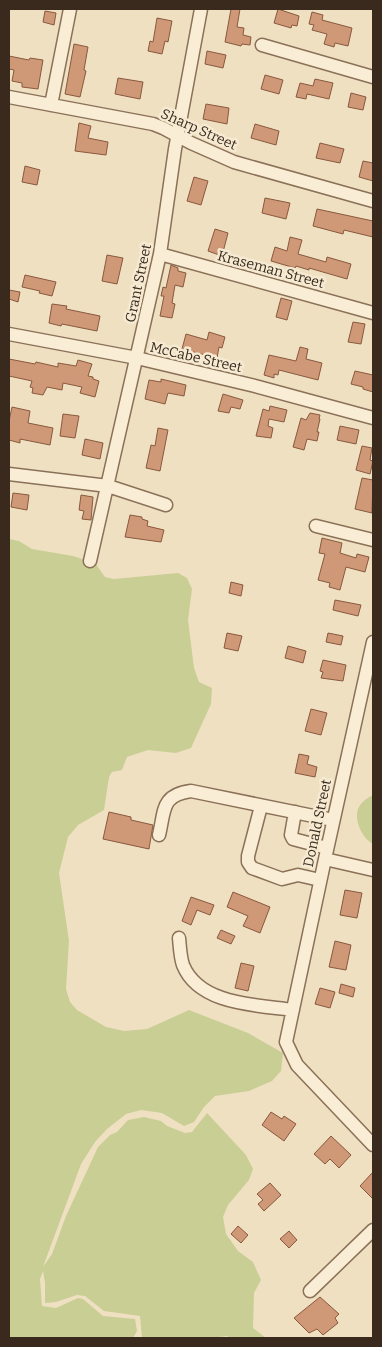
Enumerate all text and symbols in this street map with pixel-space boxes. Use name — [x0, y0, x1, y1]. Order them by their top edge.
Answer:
street label: Sharp Street — [158, 105, 239, 154]
street label: Grant Street — [122, 242, 155, 324]
street label: Kraseman Street — [216, 247, 326, 292]
street label: McCabe Street — [148, 339, 244, 376]
street label: Donald Street — [300, 778, 335, 868]

